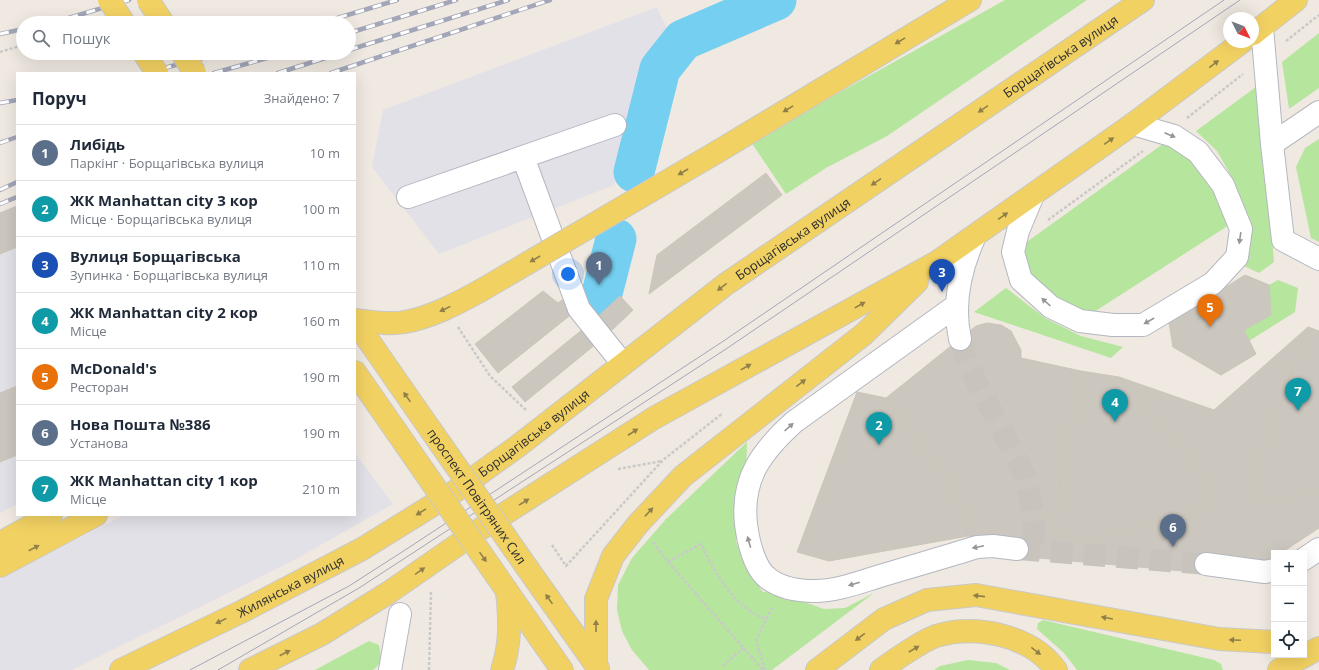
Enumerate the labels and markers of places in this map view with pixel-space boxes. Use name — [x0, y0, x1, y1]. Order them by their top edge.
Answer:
pin: 1 — [586, 252, 612, 285]
pin: 3 — [929, 259, 955, 292]
pin: 5 — [1197, 294, 1223, 327]
pin: 7 — [1285, 378, 1311, 411]
pin: 4 — [1102, 389, 1128, 422]
pin: 2 — [866, 412, 892, 445]
pin: 6 — [1160, 514, 1186, 547]

